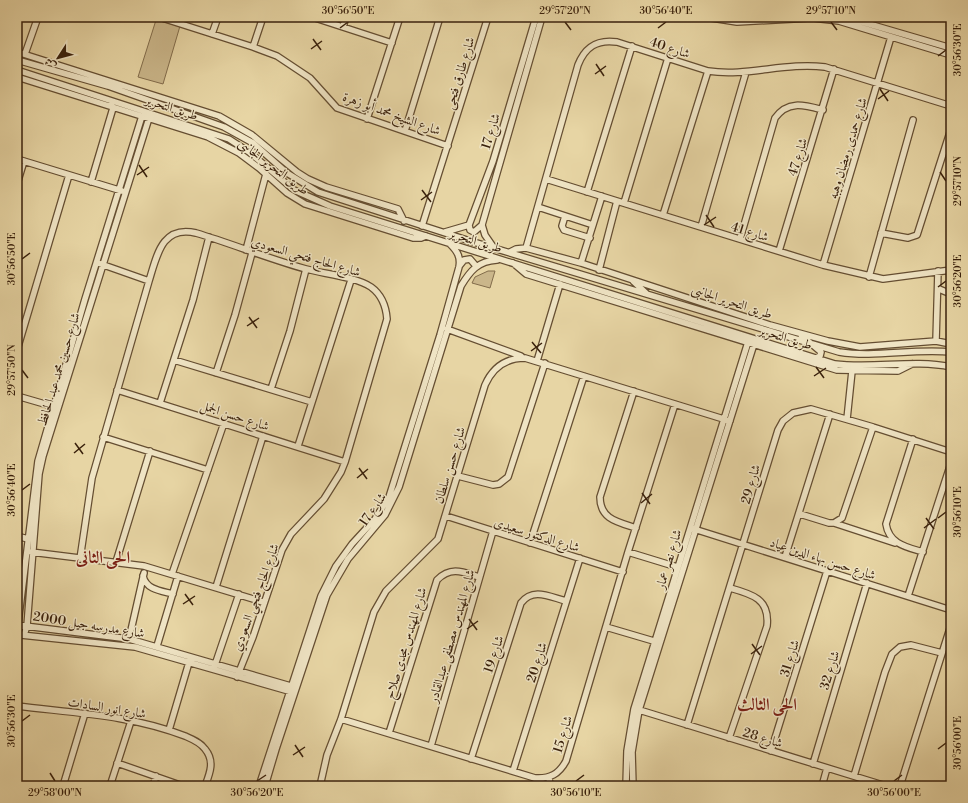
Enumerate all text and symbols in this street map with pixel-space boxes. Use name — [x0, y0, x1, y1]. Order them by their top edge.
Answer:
text: 30°56'50"E — [322, 5, 374, 17]
text: 29°57'20"N — [539, 5, 591, 17]
text: 30°56'40"E — [639, 5, 693, 17]
text: 29°57'10"N — [806, 5, 856, 17]
text: 30°56'30"E — [952, 24, 964, 76]
street label: شارع 40 — [647, 34, 692, 65]
street label: شارع طارق فتحى — [441, 35, 481, 112]
north arrow — [38, 38, 78, 78]
text: ش — [42, 55, 60, 72]
street label: شارع الشيخ محمد أبو زهرة — [339, 88, 443, 142]
street label: طريق التحرير — [141, 91, 200, 124]
street label: شارع حمدى رمضان وهبه — [825, 96, 874, 202]
street label: شارع 17 — [478, 111, 507, 152]
street label: طريق التحرير الجانبى — [234, 135, 312, 199]
street label: شارع 47 — [785, 136, 814, 179]
text: 29°57'10"N — [952, 156, 964, 206]
street label: شارع 41 — [728, 219, 771, 248]
street label: طريق التحرير — [445, 225, 504, 257]
text: 30°56'50"E — [6, 233, 18, 285]
street label: شارع الحاج فتحي السعودي — [248, 234, 362, 284]
text: 30°56'20"E — [952, 255, 964, 307]
street label: طريق التحرير الجانبى — [689, 281, 774, 324]
street label: شارع حسين محمد عبد الحافظ — [34, 311, 87, 429]
street label: طريق التحرير — [755, 322, 814, 354]
text: 29°57'50"N — [6, 344, 18, 396]
street label: شارع حسن الجمل — [197, 397, 271, 437]
street label: شارع حسن سلطان — [431, 425, 472, 506]
text: 30°56'40"E — [6, 463, 18, 517]
street label: شارع 29 — [738, 463, 767, 507]
text: 30°56'10"E — [952, 486, 964, 538]
street label: شارع 17 — [356, 490, 392, 531]
street label: شارع الدكتور سعيدى — [491, 514, 582, 559]
street label: شارع نصر عمار — [652, 528, 688, 594]
street label: شارع حسن بهاء الدين عياد — [767, 534, 878, 586]
street label: شارع الحاج فتحي السعودي — [229, 541, 287, 655]
district label: الحى الثانى — [75, 547, 130, 569]
street label: شارع المهندس مصطفى عبدالقادر — [425, 568, 482, 708]
street label: شارع المهندس مجدى صلاح — [381, 586, 433, 702]
street label: شارع مدرسه جيل 2000 — [32, 608, 146, 645]
street label: شارع 19 — [480, 634, 510, 676]
street label: شارع 31 — [777, 638, 806, 680]
street label: شارع 20 — [523, 640, 554, 685]
street label: شارع 32 — [816, 649, 846, 693]
street label: شارع انور السادات — [66, 694, 147, 725]
district label: الحى الثالث — [737, 694, 797, 716]
text: 30°56'30"E — [6, 695, 18, 747]
street label: شارع 15 — [550, 714, 579, 756]
text: 30°56'00"E — [952, 716, 964, 770]
street label: شارع 28 — [740, 724, 784, 754]
text: 29°58'00"N — [28, 787, 83, 799]
text: 30°56'20"E — [231, 787, 283, 799]
text: 30°56'10"E — [550, 787, 602, 799]
text: 30°56'00"E — [867, 787, 921, 799]

